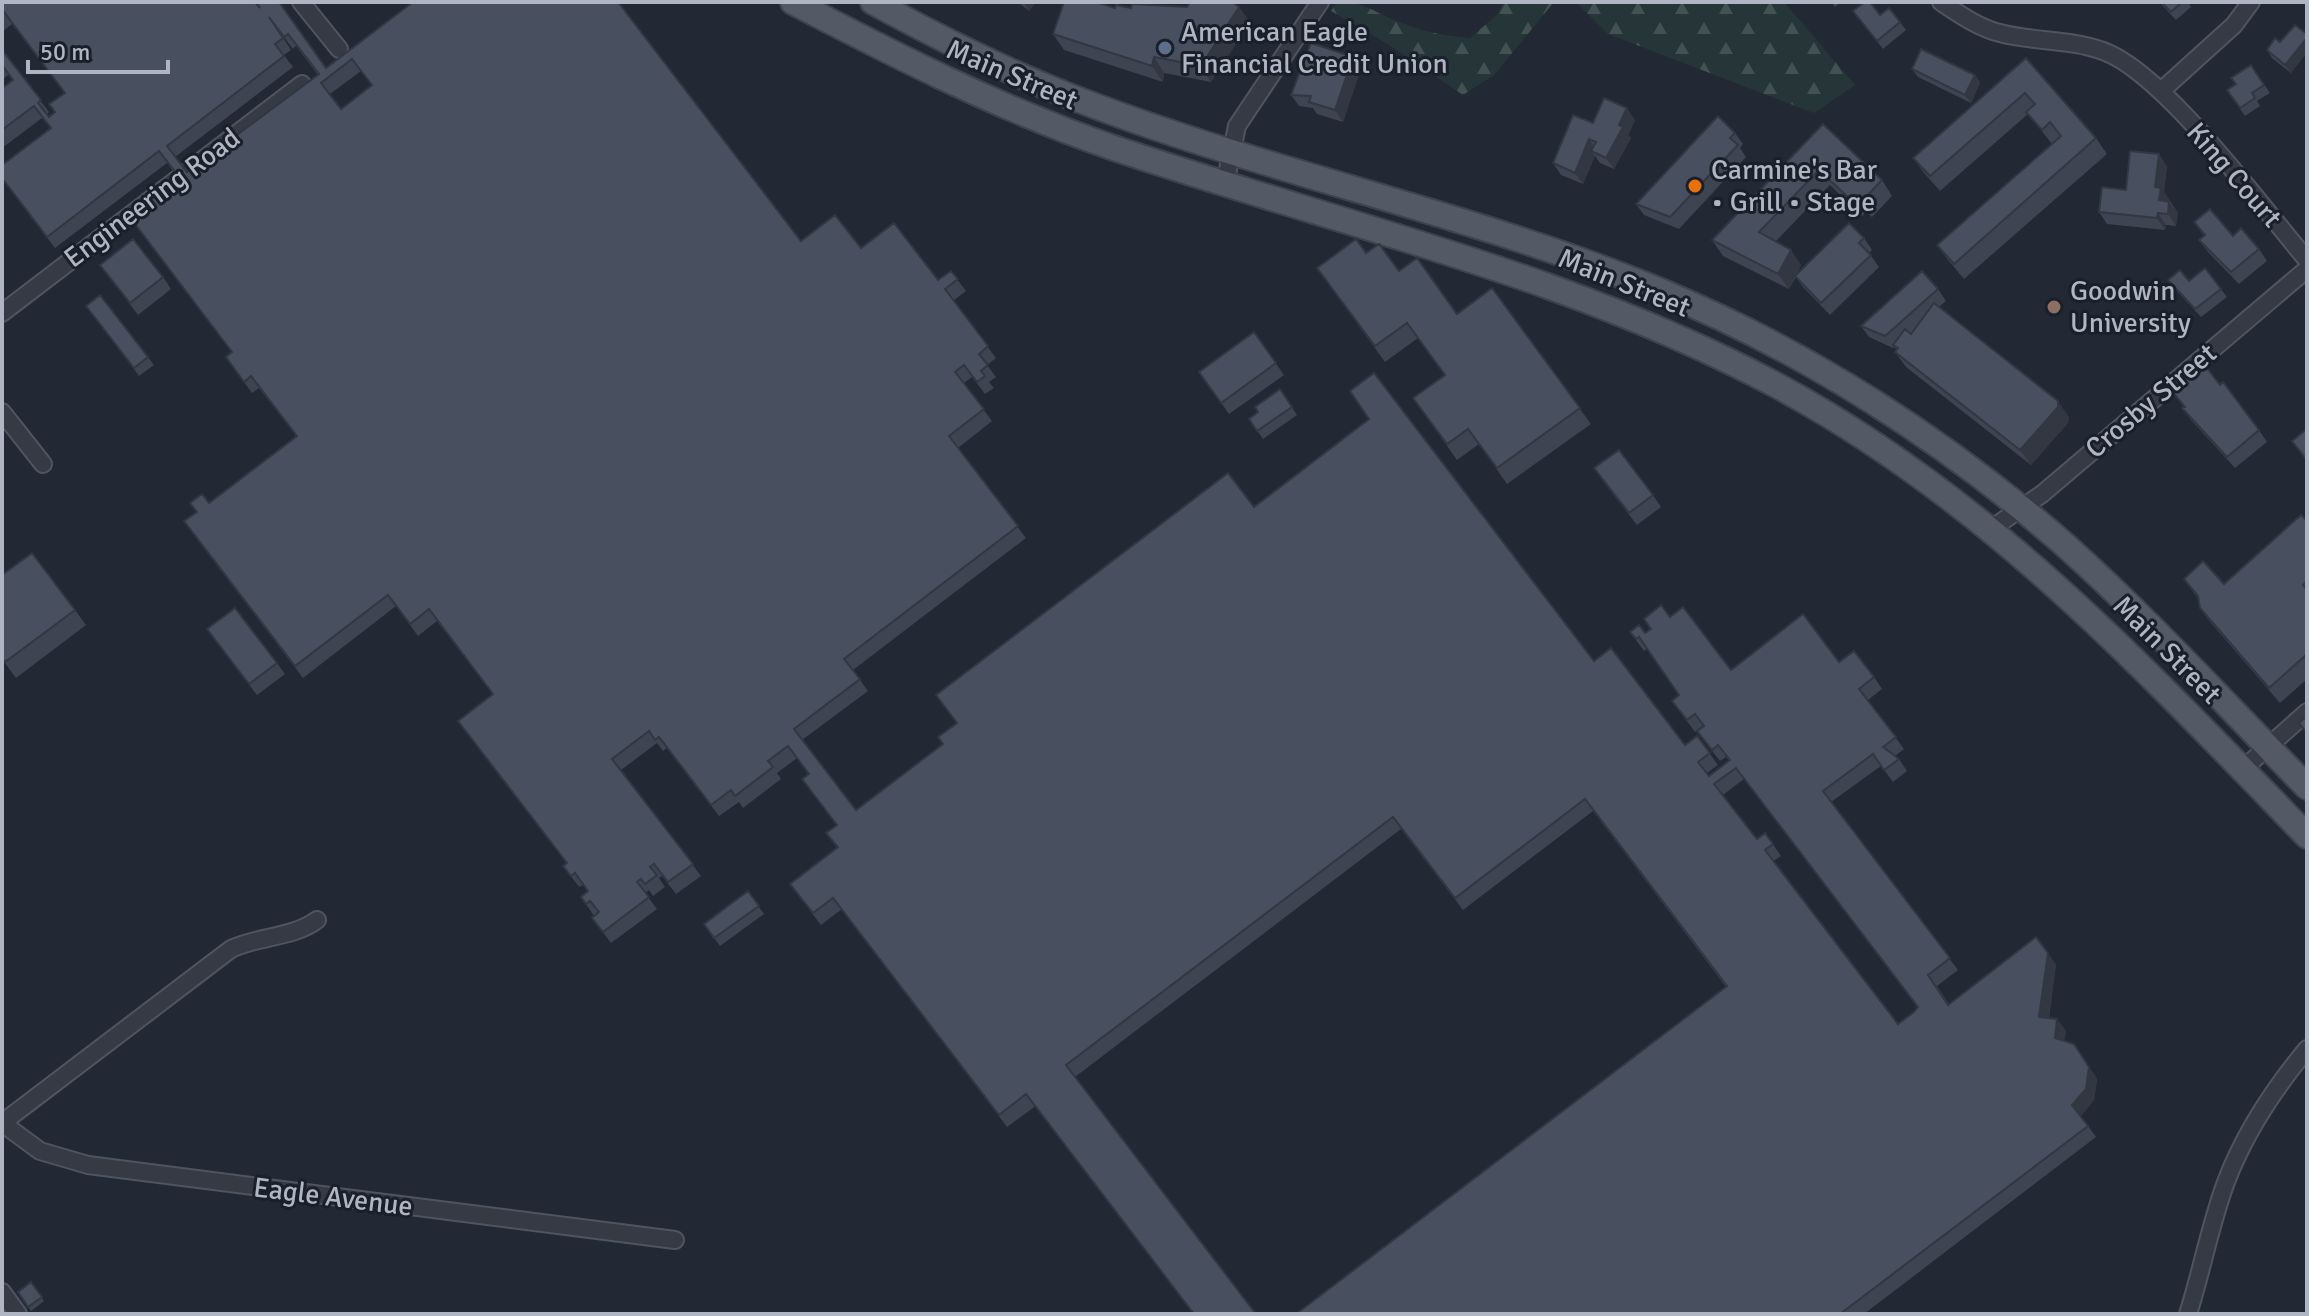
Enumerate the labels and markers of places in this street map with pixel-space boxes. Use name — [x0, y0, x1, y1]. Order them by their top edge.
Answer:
place label: American Eagle Financial Credit Union — [1181, 15, 1448, 81]
marker: American Eagle Financial Credit Union — [1156, 39, 1174, 57]
place label: Carmine's Bar • Grill • Stage — [1711, 153, 1878, 219]
marker: Carmine's Bar • Grill • Stage — [1686, 177, 1704, 195]
place label: Goodwin University — [2070, 274, 2191, 340]
marker: Goodwin University — [2045, 298, 2063, 316]

